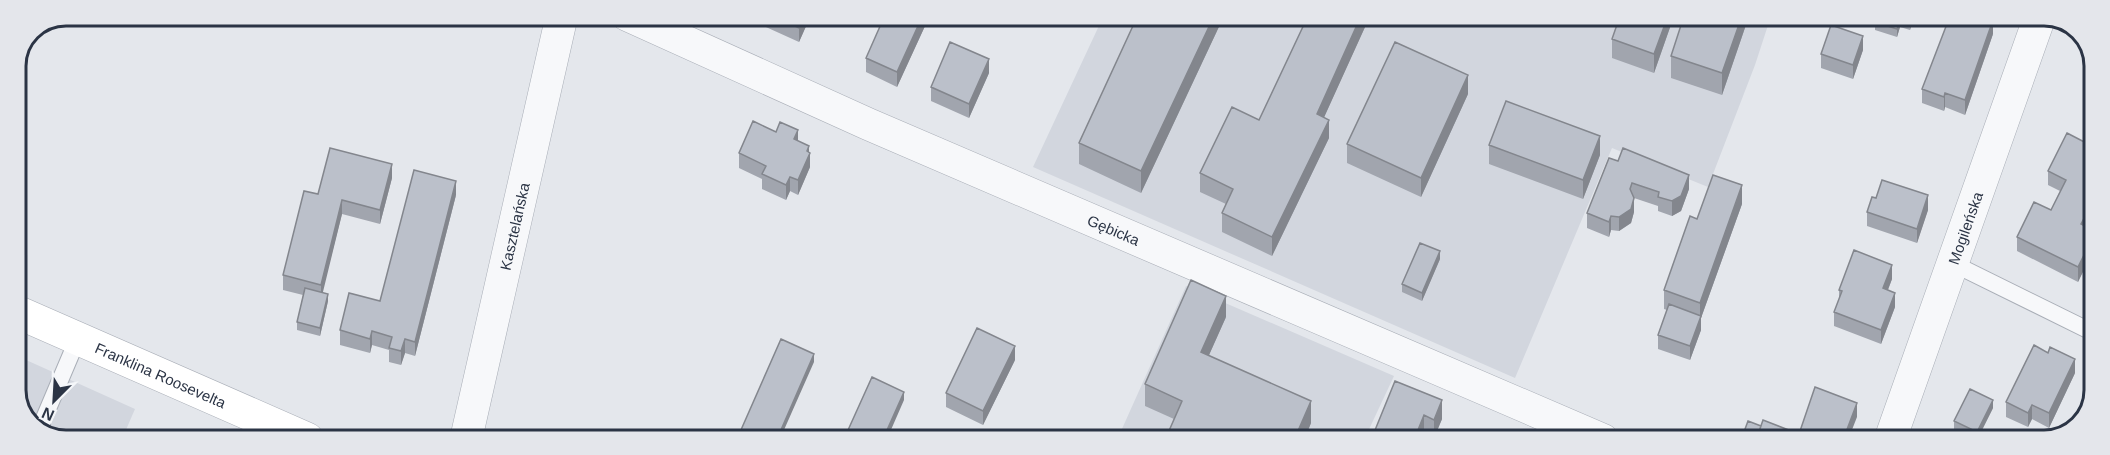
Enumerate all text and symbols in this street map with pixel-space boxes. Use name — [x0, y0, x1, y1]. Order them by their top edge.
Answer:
street label: Kasztelańska — [496, 180, 532, 272]
street label: Mogileńska — [1944, 189, 1986, 266]
street label: Gębicka — [1085, 211, 1143, 249]
street label: Franklina Roosevelta — [93, 339, 229, 411]
north arrow — [24, 371, 84, 431]
text: N — [39, 404, 57, 424]

